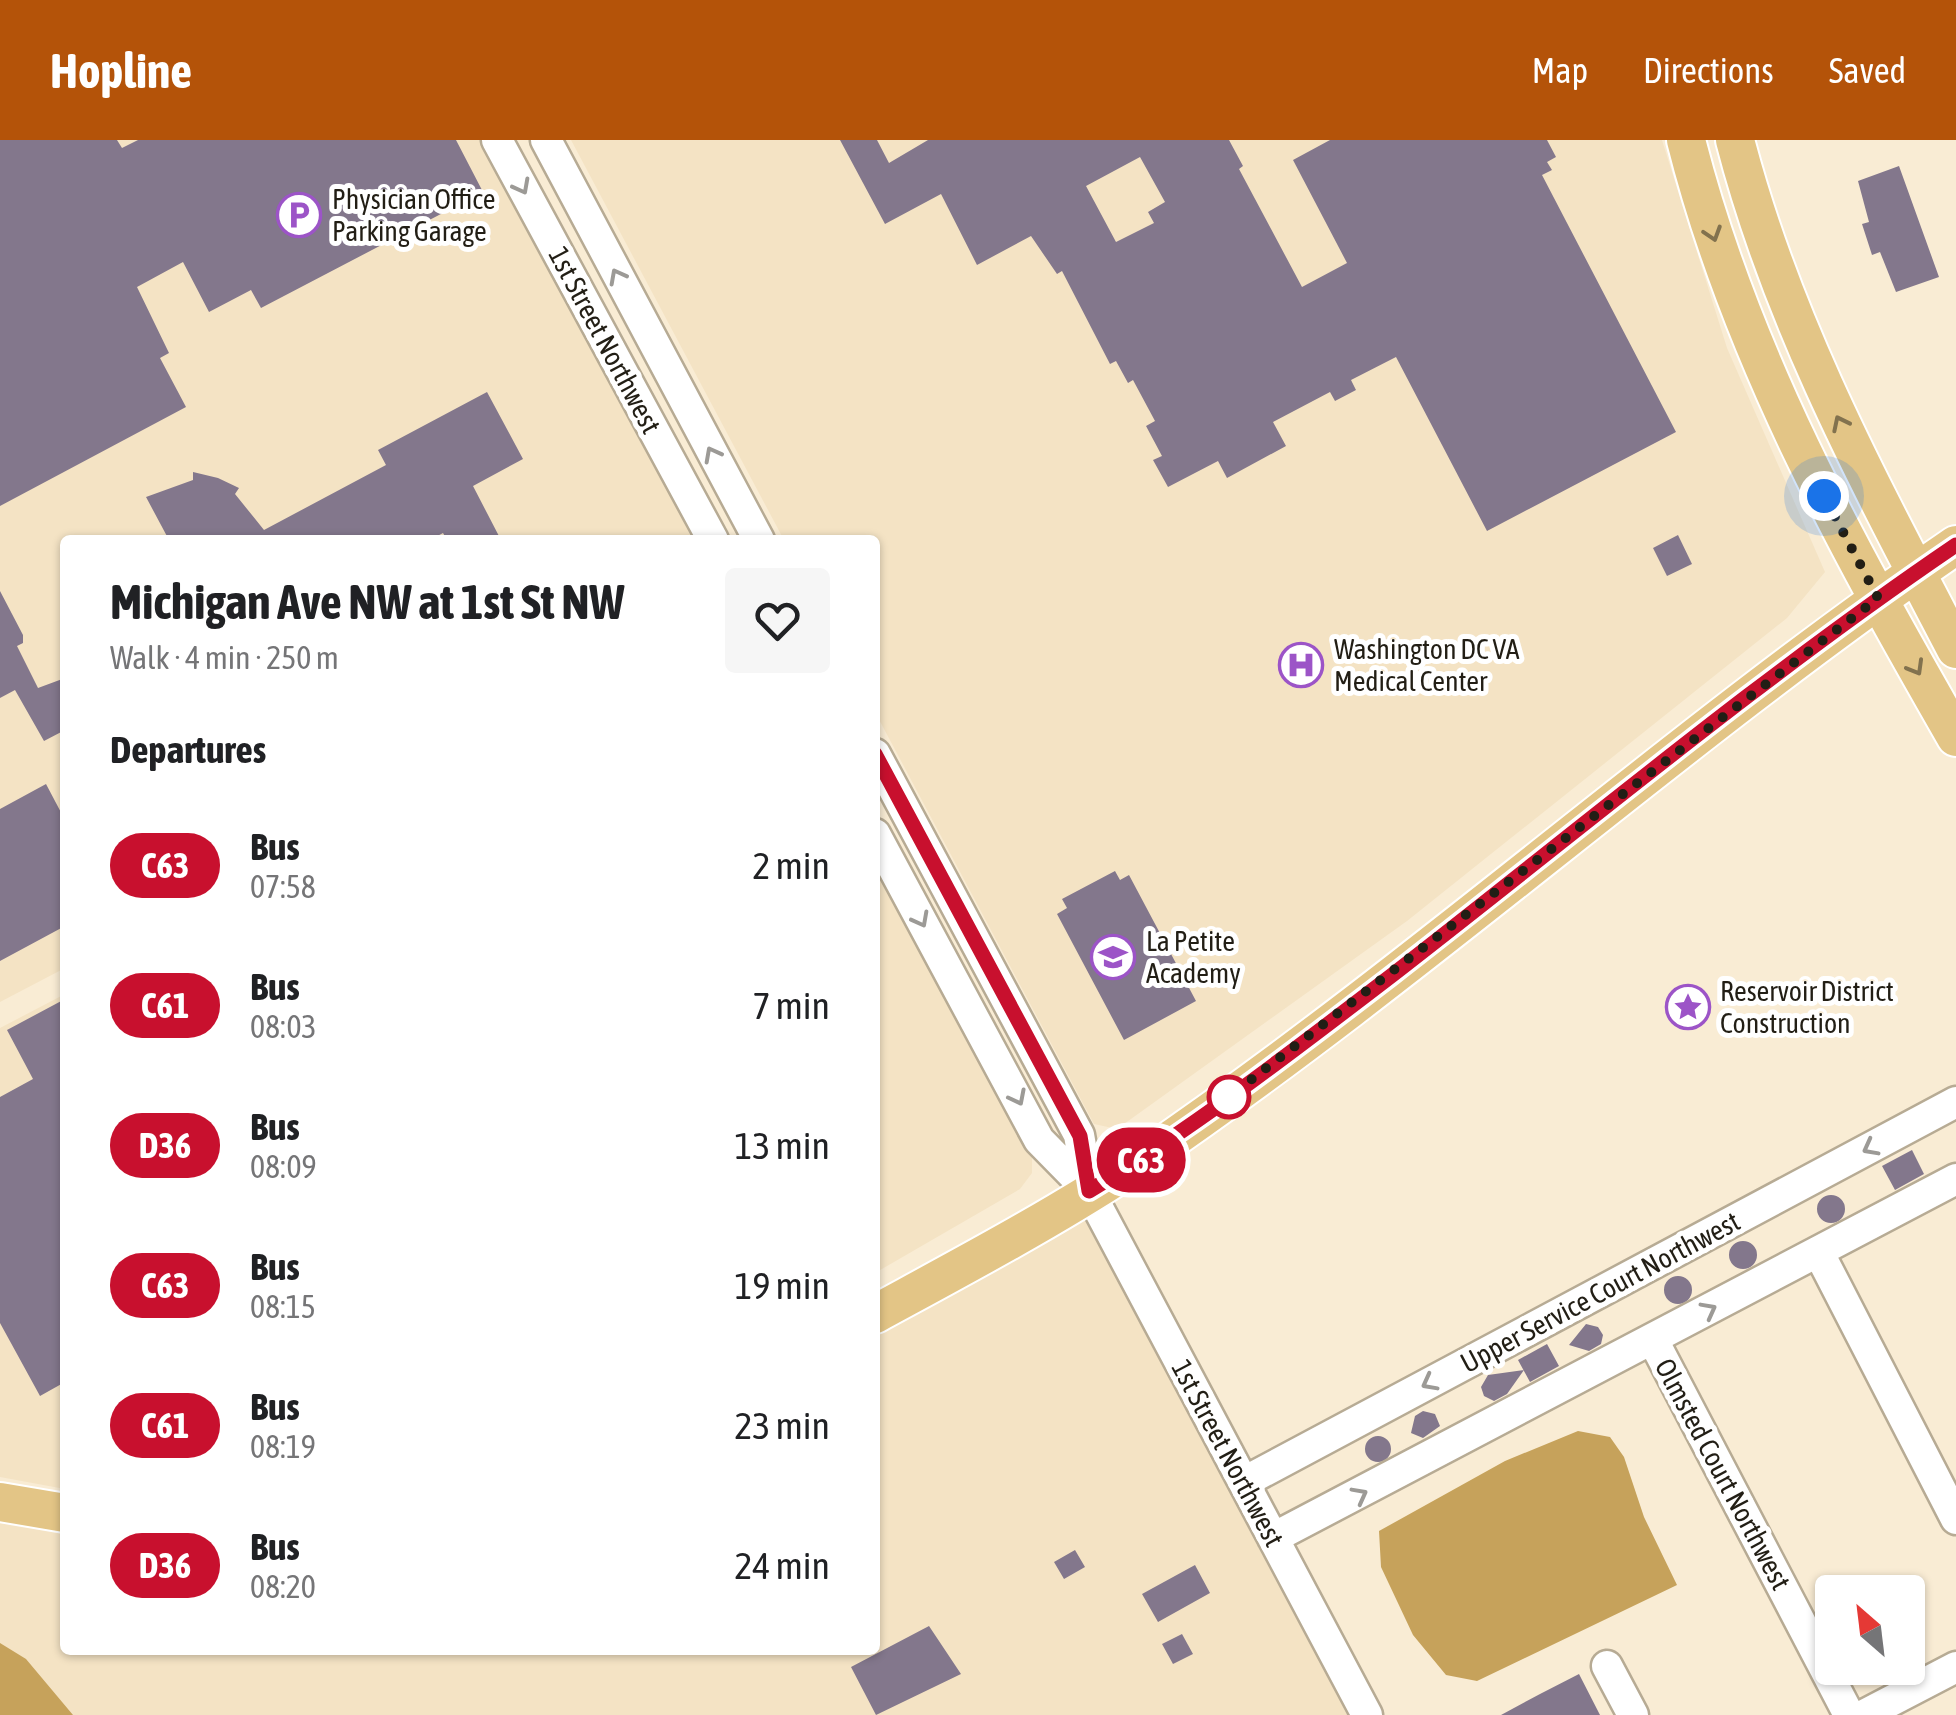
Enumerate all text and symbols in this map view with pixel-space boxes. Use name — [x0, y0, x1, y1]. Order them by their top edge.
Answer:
text: Hopline — [50, 43, 192, 98]
text: Map — [1532, 50, 1588, 90]
text: Directions — [1643, 50, 1774, 90]
text: Saved — [1829, 50, 1906, 90]
one-way arrow — [510, 177, 529, 195]
place label: Physician Office Parking Garage — [332, 183, 495, 247]
parking icon: Physician Office Parking Garage — [276, 192, 322, 238]
one-way arrow — [1701, 224, 1722, 241]
street label: 1st Street Northwest — [542, 241, 668, 439]
one-way arrow — [610, 268, 629, 286]
one-way arrow — [1832, 415, 1852, 433]
one-way arrow — [705, 447, 725, 465]
your location — [1799, 471, 1849, 521]
button: heart — [725, 568, 830, 673]
text: Michigan Ave NW at 1st St NW — [110, 574, 624, 629]
place label: Washington DC VA Medical Center — [1334, 633, 1520, 697]
text: Walk · 4 min · 250 m — [110, 639, 339, 676]
hospital icon: Washington DC VA Medical Center — [1278, 642, 1324, 688]
one-way arrow — [1904, 657, 1924, 675]
text: Departures — [110, 728, 266, 771]
text: Bus — [250, 825, 300, 868]
text: 2 min — [752, 844, 830, 887]
text: C63 — [141, 845, 189, 885]
text: 07:58 — [250, 868, 316, 905]
one-way arrow — [909, 909, 929, 927]
place label: La Petite Academy — [1146, 925, 1241, 989]
school or university icon: La Petite Academy — [1090, 934, 1136, 980]
text: Bus — [250, 965, 300, 1008]
place label: Reservoir District Construction — [1720, 975, 1894, 1039]
text: 7 min — [752, 984, 830, 1027]
place icon: Reservoir District Construction — [1665, 984, 1711, 1030]
text: C61 — [141, 985, 189, 1025]
text: 08:03 — [250, 1008, 317, 1045]
unlabelled marker — [1208, 1076, 1250, 1118]
one-way arrow — [1006, 1087, 1025, 1105]
text: Bus — [250, 1105, 300, 1148]
text: 13 min — [735, 1124, 830, 1167]
text: D36 — [139, 1125, 191, 1165]
line badge: C63 — [1084, 1128, 1198, 1192]
one-way arrow — [1862, 1136, 1881, 1155]
text: C63 — [1117, 1140, 1165, 1180]
text: 08:09 — [250, 1148, 317, 1185]
street label: Upper Service Court Northwest — [1455, 1205, 1745, 1379]
text: Bus — [250, 1245, 300, 1288]
text: 19 min — [735, 1264, 830, 1307]
text: C63 — [141, 1265, 189, 1305]
text: 08:15 — [250, 1288, 316, 1325]
one-way arrow — [1699, 1303, 1717, 1322]
street label: Olmsted Court Northwest — [1649, 1353, 1797, 1595]
street label: 1st Street Northwest — [1165, 1354, 1291, 1552]
one-way arrow — [1421, 1371, 1439, 1391]
text: Bus — [250, 1385, 300, 1428]
text: 23 min — [735, 1404, 830, 1447]
text: C61 — [141, 1405, 189, 1445]
text: 08:19 — [250, 1428, 316, 1465]
one-way arrow — [1350, 1488, 1368, 1507]
text: Bus — [250, 1525, 300, 1568]
text: 24 min — [735, 1544, 830, 1587]
text: D36 — [139, 1545, 191, 1585]
text: 08:20 — [250, 1568, 316, 1605]
north arrow — [1815, 1575, 1925, 1685]
map controls — [1815, 1575, 1925, 1685]

